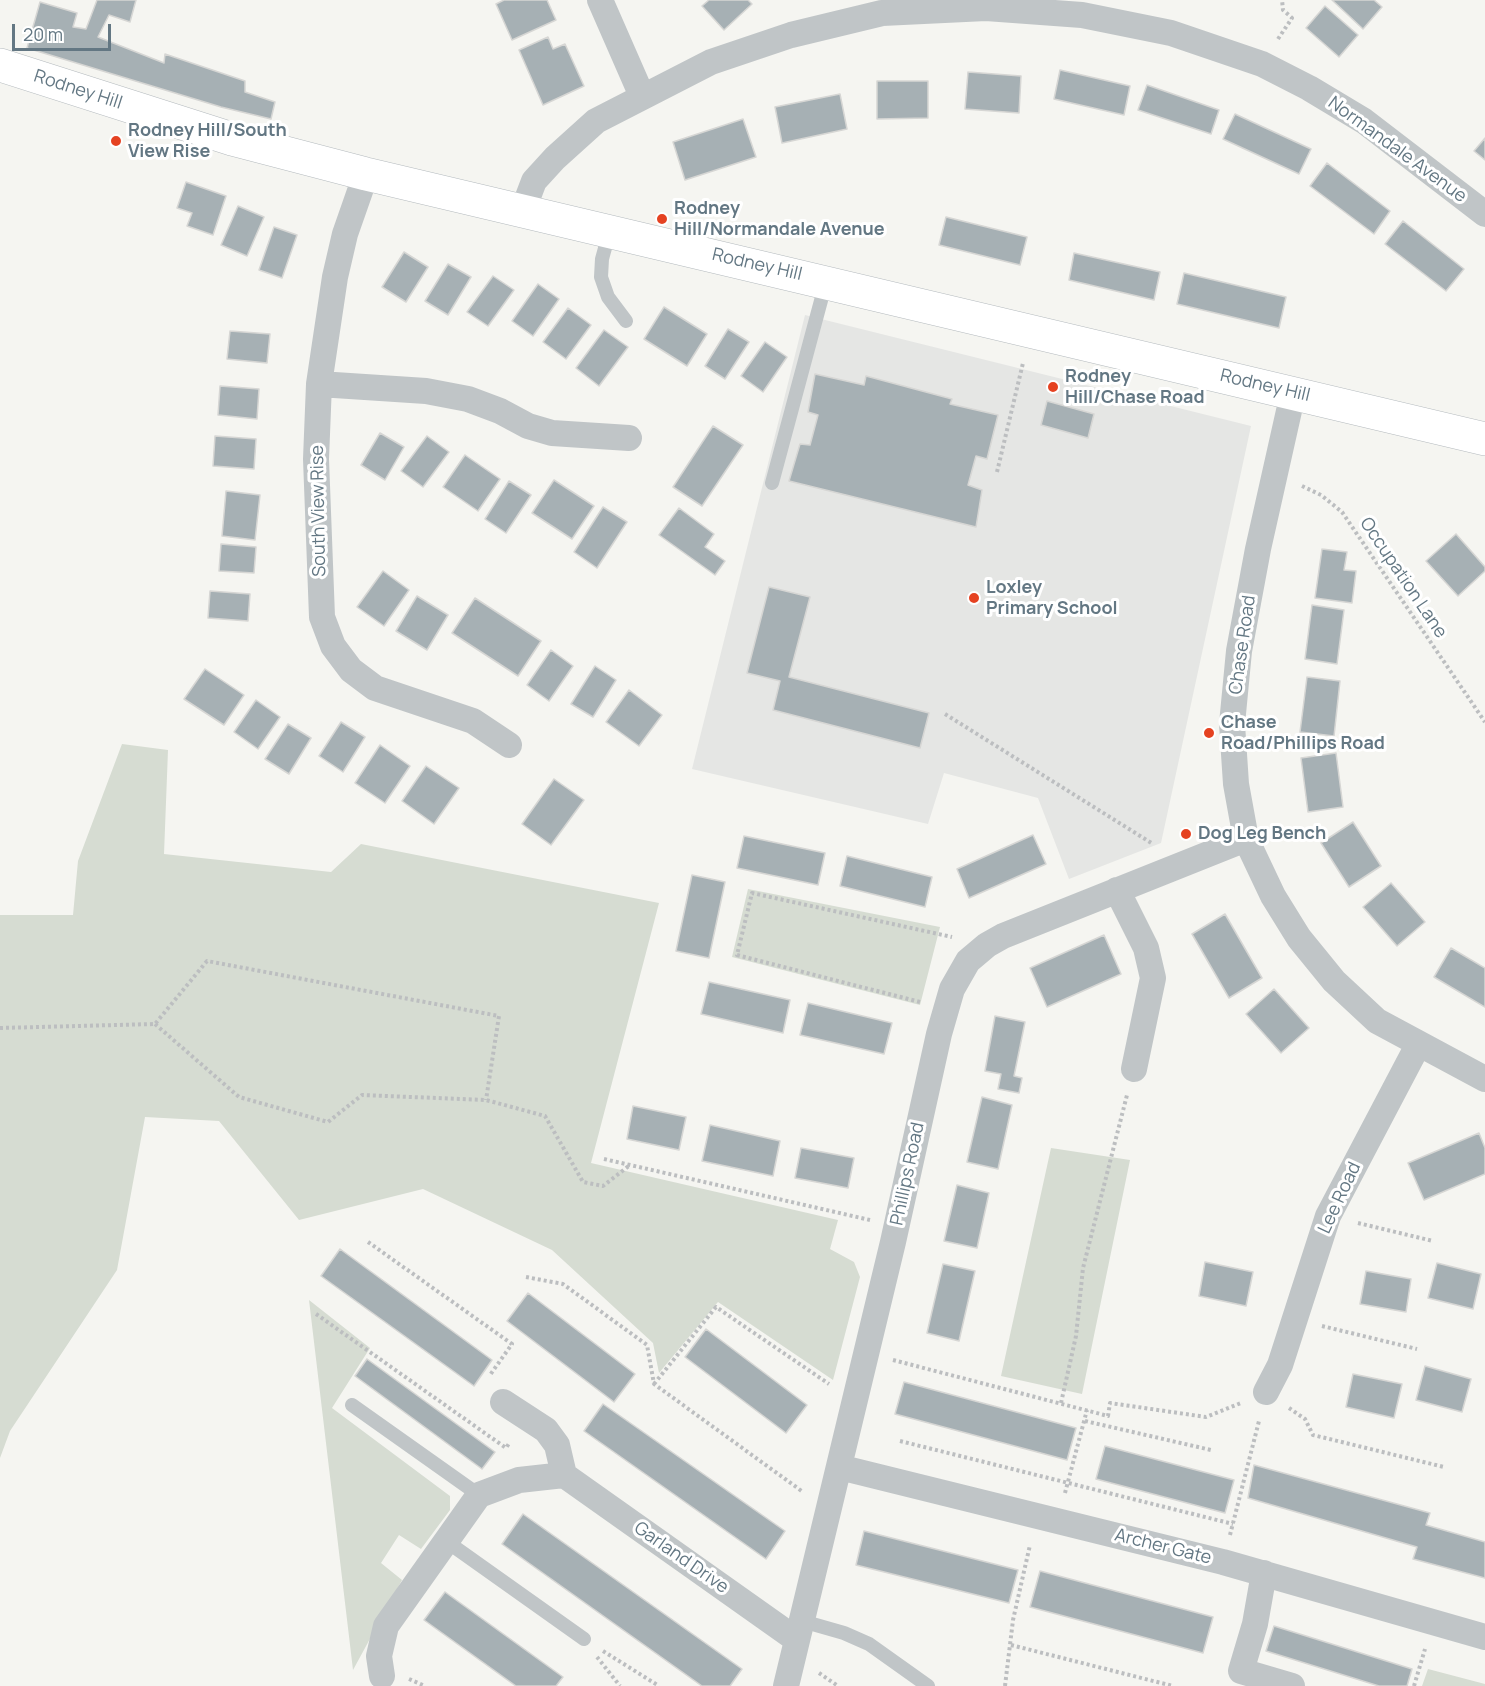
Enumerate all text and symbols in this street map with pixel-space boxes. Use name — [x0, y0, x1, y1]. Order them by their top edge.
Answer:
scale bar — [15, 12, 114, 50]
text: 20 m — [23, 22, 63, 46]
street label: Rodney Hill — [31, 66, 125, 114]
street label: Normandale Avenue — [1324, 92, 1470, 208]
place label: Rodney Hill/South View Rise — [128, 120, 287, 162]
marker: Rodney Hill/South View Rise — [109, 134, 123, 148]
place label: Rodney Hill/Normandale Avenue — [674, 198, 885, 240]
marker: Rodney Hill/Normandale Avenue — [655, 212, 669, 226]
street label: Rodney Hill — [710, 244, 804, 286]
street label: Rodney Hill — [1218, 365, 1312, 407]
place label: Rodney Hill/Chase Road — [1065, 366, 1205, 409]
marker: Rodney Hill/Chase Road — [1046, 380, 1060, 394]
street label: South View Rise — [307, 445, 331, 577]
street label: Occupation Lane — [1355, 514, 1451, 642]
place label: Loxley Primary School — [986, 577, 1118, 620]
marker: Loxley Primary School — [967, 591, 981, 605]
street label: Chase Road — [1225, 594, 1261, 696]
place label: Chase Road/Phillips Road — [1221, 712, 1385, 754]
marker: Chase Road/Phillips Road — [1202, 726, 1216, 740]
place label: Dog Leg Bench — [1198, 823, 1326, 845]
marker: Dog Leg Bench — [1179, 827, 1193, 841]
street label: Phillips Road — [887, 1121, 929, 1227]
street label: Lee Road — [1314, 1159, 1366, 1237]
street label: Garland Drive — [630, 1518, 732, 1598]
street label: Archer Gate — [1112, 1525, 1214, 1569]

